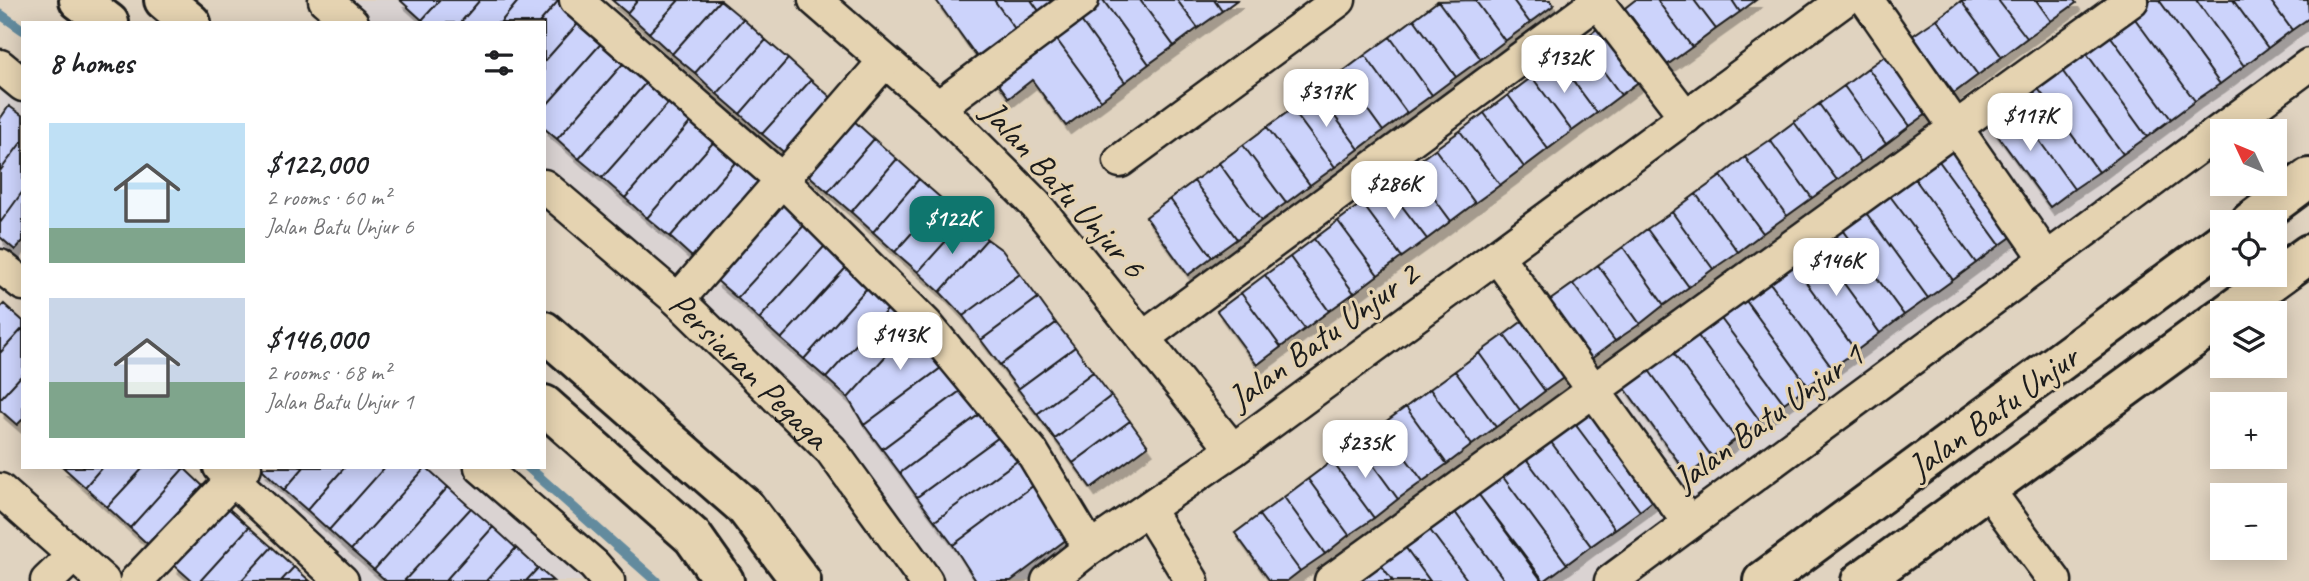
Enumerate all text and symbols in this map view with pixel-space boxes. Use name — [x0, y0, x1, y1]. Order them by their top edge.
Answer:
pin: $132K — [1515, 36, 1613, 95]
text: $132K — [1537, 43, 1591, 72]
text: 8 homes — [49, 44, 134, 82]
icon: filters — [480, 44, 518, 82]
pin: $317K — [1277, 69, 1375, 129]
text: $317K — [1300, 77, 1353, 106]
street label: Jalan Batu Unjur 6 — [971, 89, 1157, 288]
pin: $117K — [1981, 94, 2079, 153]
text: $117K — [2004, 101, 2057, 130]
north arrow — [2210, 119, 2287, 196]
map controls — [2210, 119, 2287, 560]
text: $122,000 — [266, 145, 366, 183]
icon: home — [105, 151, 189, 235]
pin: $286K — [1345, 162, 1443, 221]
text: $286K — [1367, 169, 1421, 198]
text: 2 rooms · 60 m² — [266, 183, 390, 212]
pin: $122K — [903, 196, 1001, 256]
text: $122K — [925, 204, 979, 233]
button: locate — [2210, 210, 2287, 287]
text: Jalan Batu Unjur 6 — [266, 212, 414, 241]
pin: $146K — [1787, 238, 1885, 298]
text: $146K — [1809, 246, 1863, 275]
street label: Jalan Batu Unjur 2 — [1217, 250, 1430, 421]
street label: Persiaran Pegaga — [660, 282, 841, 460]
button: layers — [2210, 301, 2287, 378]
pin: $143K — [851, 312, 949, 372]
text: $146,000 — [266, 320, 367, 358]
text: $143K — [873, 320, 927, 349]
icon: home — [105, 326, 189, 410]
street label: Jalan Batu Unjur 1 — [1662, 331, 1874, 502]
street label: Jalan Batu Unjur — [1897, 333, 2089, 490]
text: 2 rooms · 68 m² — [266, 358, 390, 387]
text: Jalan Batu Unjur 1 — [266, 387, 414, 416]
button: + — [2210, 392, 2287, 469]
pin: $235K — [1316, 420, 1414, 480]
text: $235K — [1339, 428, 1391, 457]
button: − — [2210, 483, 2287, 560]

